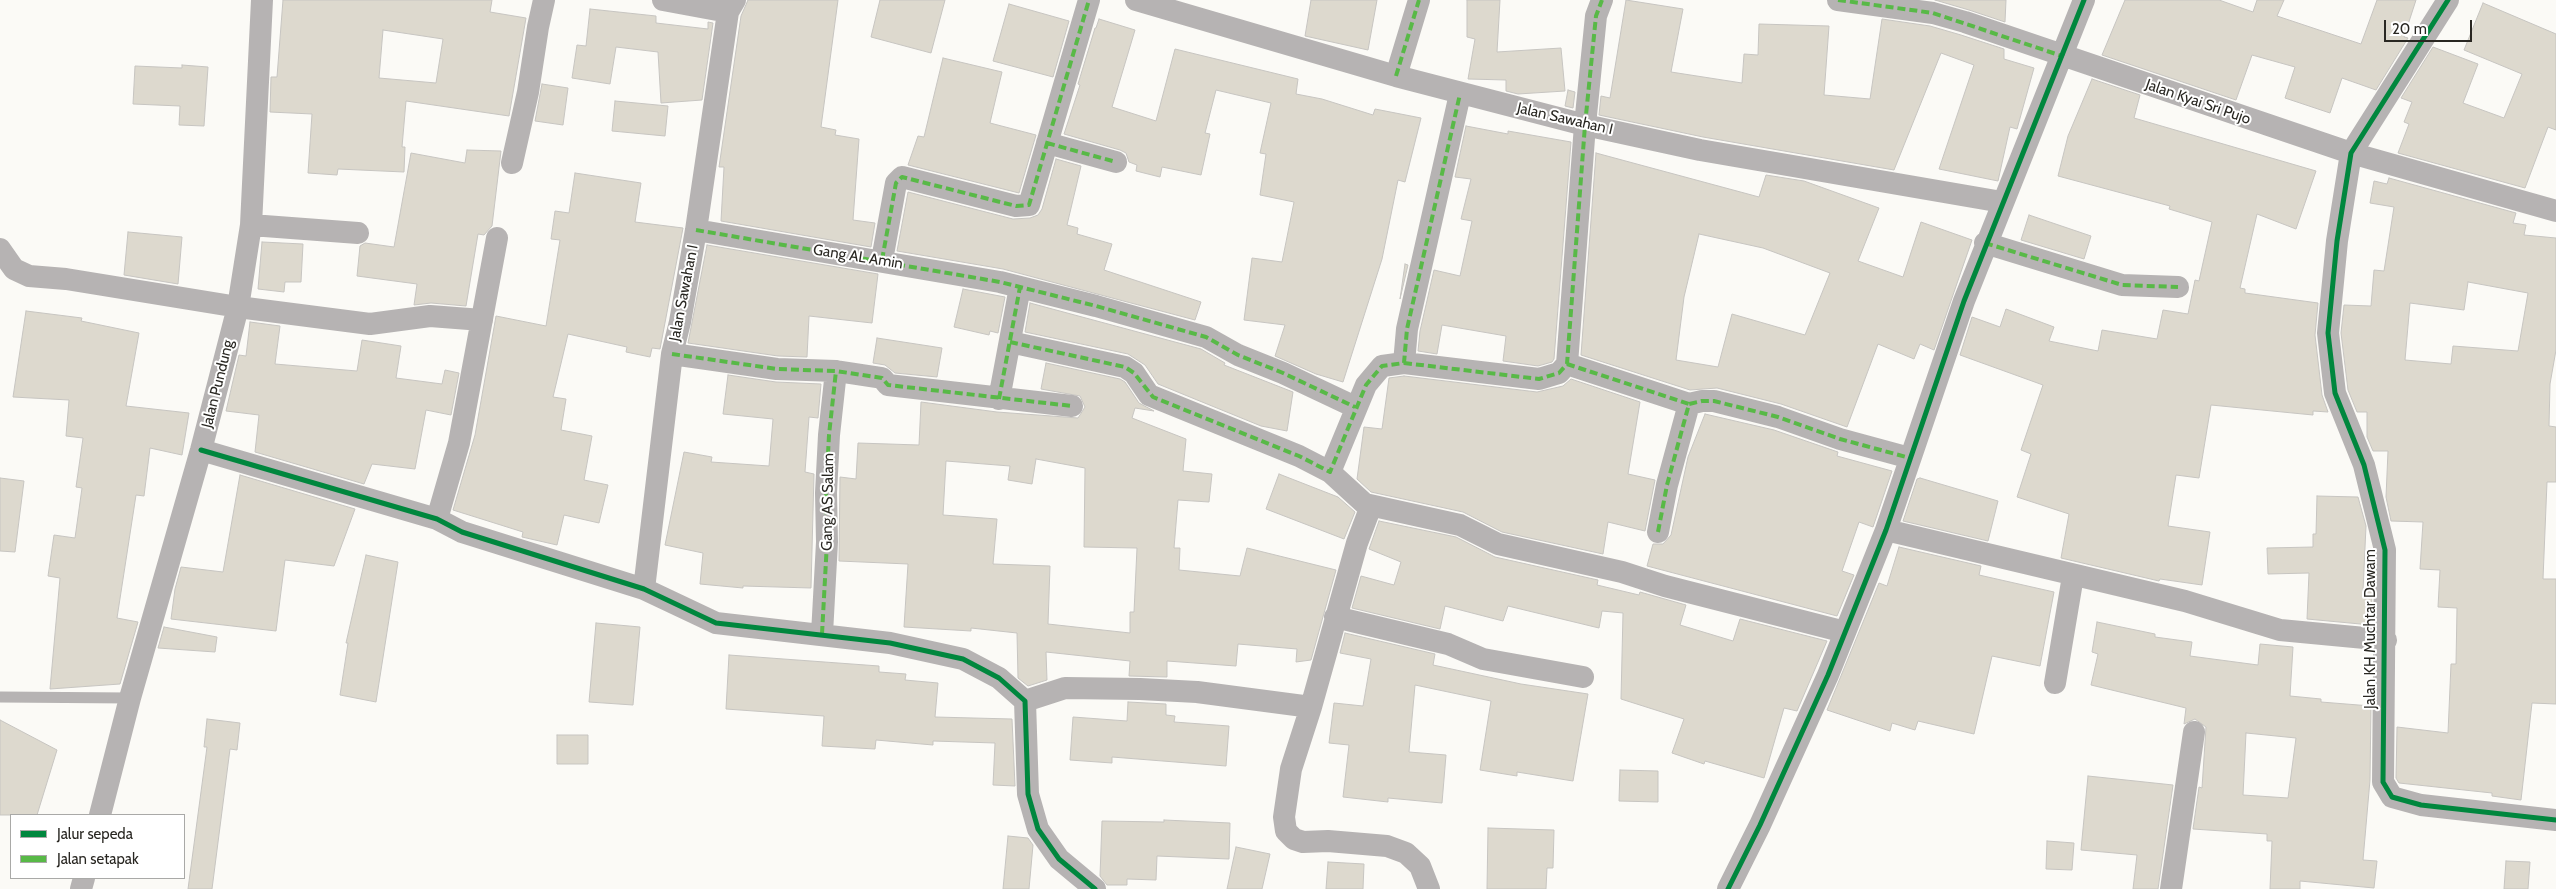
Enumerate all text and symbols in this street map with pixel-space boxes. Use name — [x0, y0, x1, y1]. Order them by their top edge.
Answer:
scale bar — [2386, 10, 2474, 42]
text: 20 m — [2392, 20, 2427, 38]
street label: Jalan Kyai Sri Pujo — [2143, 76, 2253, 128]
street label: Jalan Sawahan I — [1515, 99, 1615, 139]
street label: Gang AL Amin — [812, 241, 904, 273]
street label: Jalan Sawahan I — [666, 243, 702, 343]
street label: Jalan Pundung — [198, 338, 238, 430]
street label: Gang AS Salam — [818, 453, 838, 551]
street label: Jalan KH Muchtar Dawam — [2362, 549, 2380, 709]
legend — [10, 814, 185, 879]
text: Jalur sepeda — [57, 825, 133, 843]
text: Jalan setapak — [57, 850, 139, 868]

